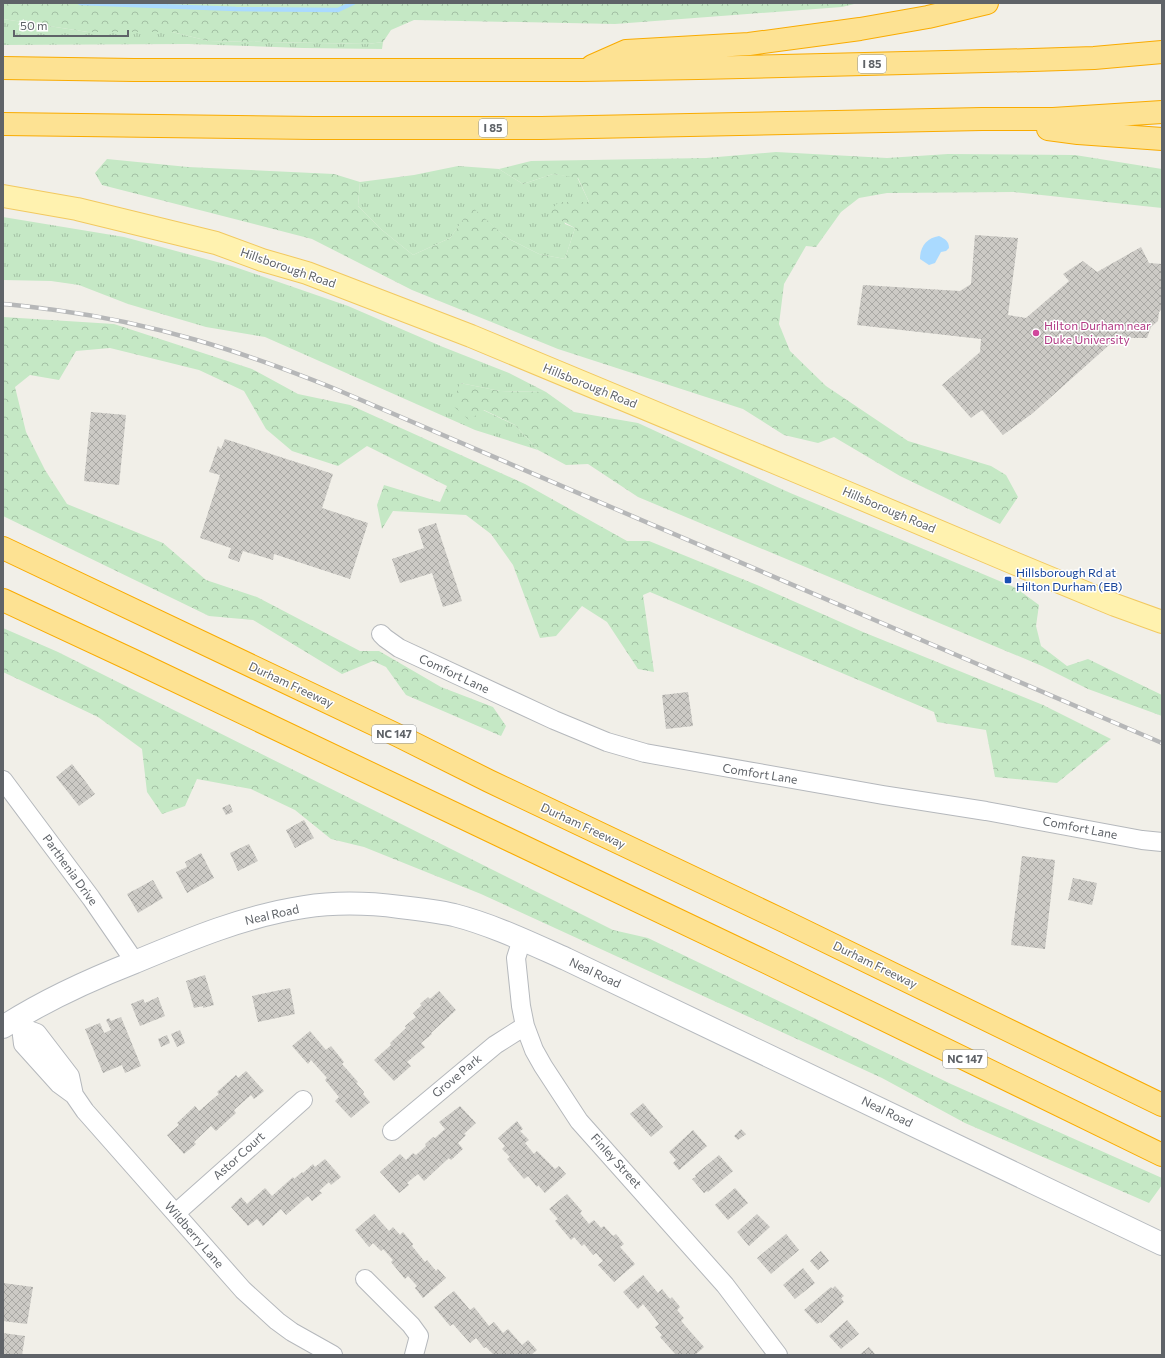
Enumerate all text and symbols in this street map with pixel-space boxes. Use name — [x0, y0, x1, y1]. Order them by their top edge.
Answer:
scale bar — [14, 12, 128, 38]
text: 50 m — [20, 18, 48, 32]
road number: I 85 — [858, 55, 886, 73]
road number: I 85 — [479, 119, 507, 137]
street label: Hillsborough Road — [239, 244, 338, 290]
place label: Hilton Durham near Duke University — [1044, 318, 1151, 346]
marker: Hilton Durham near Duke University — [1031, 328, 1041, 338]
street label: Hillsborough Road — [541, 360, 639, 410]
street label: Hillsborough Road — [841, 483, 938, 535]
place label: Hillsborough Rd at Hilton Durham (EB) — [1016, 565, 1122, 593]
marker: Hillsborough Rd at Hilton Durham (EB) — [1003, 575, 1013, 585]
street label: Comfort Lane — [417, 651, 492, 695]
street label: Durham Freeway — [247, 658, 336, 710]
road number: NC 147 — [372, 725, 416, 743]
street label: Comfort Lane — [722, 760, 799, 786]
street label: Durham Freeway — [539, 799, 628, 851]
street label: Comfort Lane — [1042, 813, 1119, 841]
street label: Parthenia Drive — [40, 831, 101, 908]
street label: Neal Road — [243, 901, 300, 927]
street label: Durham Freeway — [831, 938, 920, 991]
street label: Neal Road — [568, 954, 623, 990]
street label: Grove Park — [429, 1050, 484, 1100]
road number: NC 147 — [943, 1050, 987, 1068]
street label: Neal Road — [860, 1093, 915, 1129]
street label: Astor Court — [210, 1128, 267, 1182]
street label: Finley Street — [589, 1130, 645, 1191]
street label: Wildberry Lane — [162, 1198, 227, 1270]

